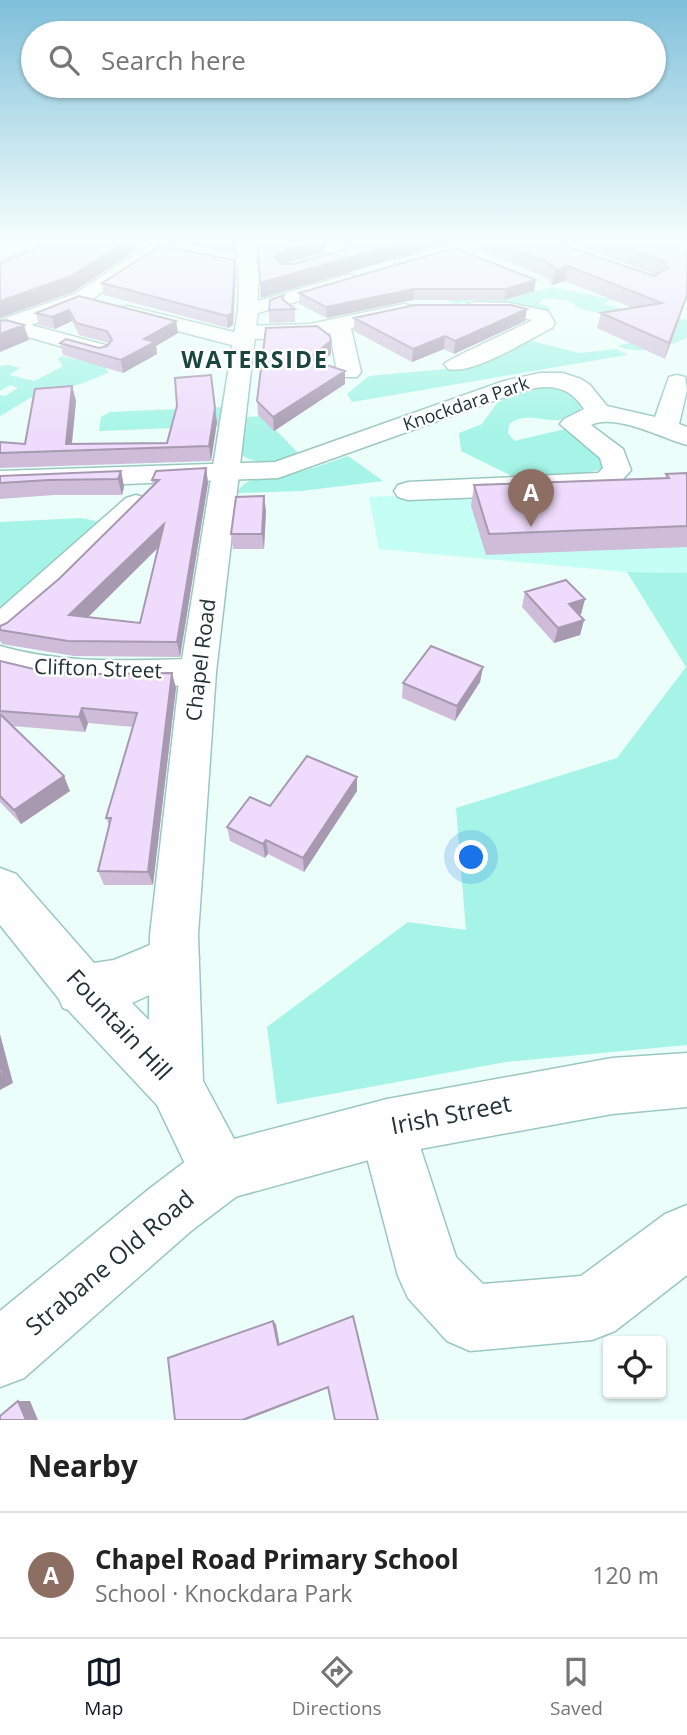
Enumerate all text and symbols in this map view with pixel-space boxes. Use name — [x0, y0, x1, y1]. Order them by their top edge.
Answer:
search box — [21, 21, 666, 98]
icon: search — [45, 41, 83, 79]
text: Search here — [101, 42, 246, 78]
district label: WATERSIDE — [181, 343, 329, 375]
street label: Knockdara Park — [400, 370, 532, 436]
pin: A — [508, 469, 554, 527]
street label: Chapel Road — [179, 597, 221, 723]
street label: Clifton Street — [34, 652, 162, 684]
your location — [454, 840, 488, 874]
street label: Fountain Hill — [60, 961, 180, 1087]
street label: Irish Street — [388, 1086, 514, 1141]
street label: Strabane Old Road — [18, 1182, 200, 1342]
map controls — [603, 1336, 666, 1399]
button: locate — [603, 1336, 666, 1399]
text: Nearby — [28, 1445, 138, 1486]
text: Chapel Road Primary School — [95, 1541, 459, 1577]
text: A — [43, 1559, 59, 1591]
text: 120 m — [592, 1559, 659, 1591]
text: School · Knockdara Park — [95, 1577, 352, 1609]
tab: Map — [84, 1653, 123, 1721]
tab: Directions — [292, 1653, 382, 1721]
tab: Saved — [550, 1653, 603, 1721]

